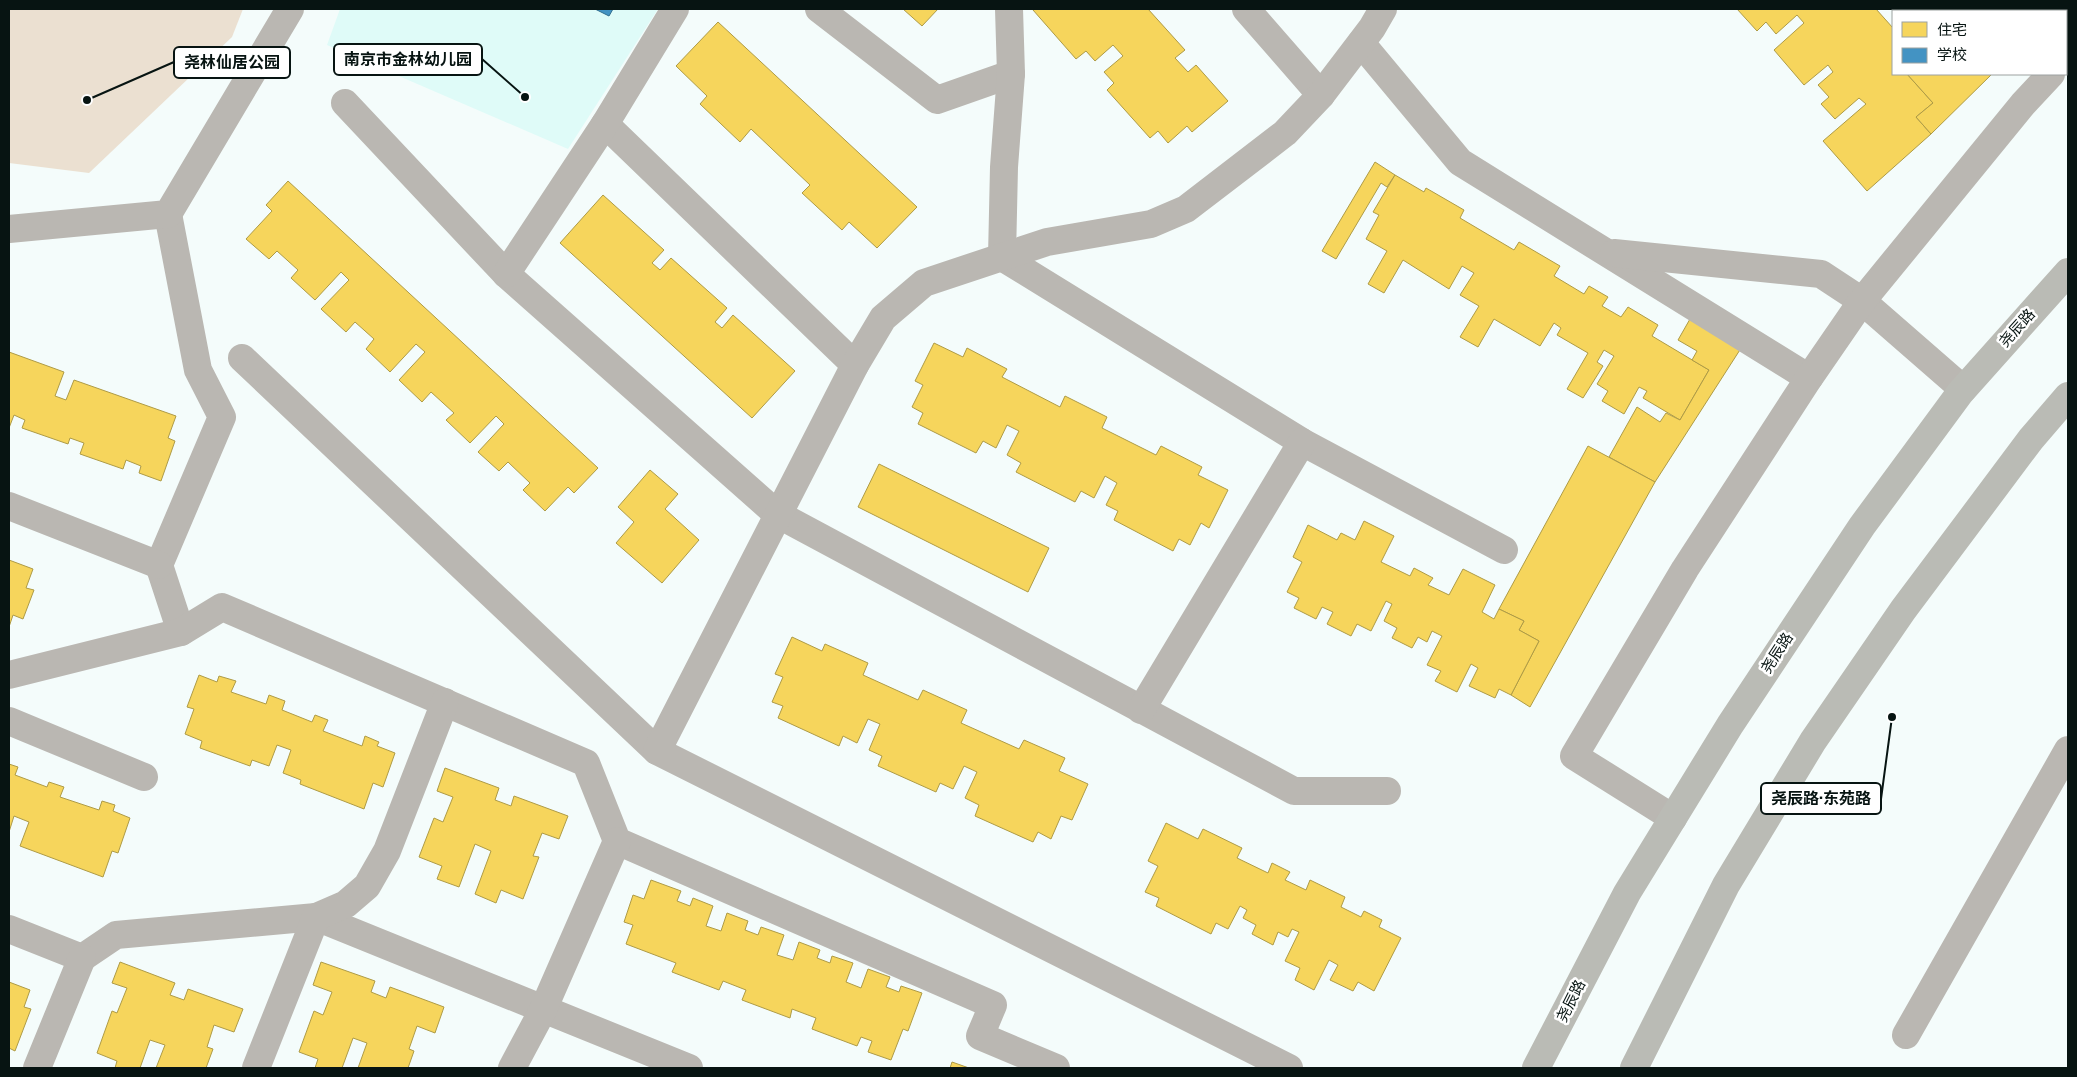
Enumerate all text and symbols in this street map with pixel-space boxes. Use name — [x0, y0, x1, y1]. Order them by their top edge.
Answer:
legend — [1892, 10, 2067, 75]
text: 住宅 — [1937, 21, 1967, 38]
callout: 南京市金林幼儿园 — [334, 44, 482, 75]
text: 学校 — [1937, 46, 1967, 63]
callout: 尧林仙居公园 — [174, 47, 290, 78]
text: 南京市金林幼儿园 — [344, 50, 472, 69]
text: 尧林仙居公园 — [184, 53, 280, 72]
street label: 尧辰路 — [1995, 305, 2038, 350]
street label: 尧辰路 — [1757, 629, 1796, 676]
callout: 尧辰路·东苑路 — [1761, 783, 1881, 814]
text: 尧辰路·东苑路 — [1771, 789, 1871, 808]
street label: 尧辰路 — [1553, 977, 1588, 1025]

